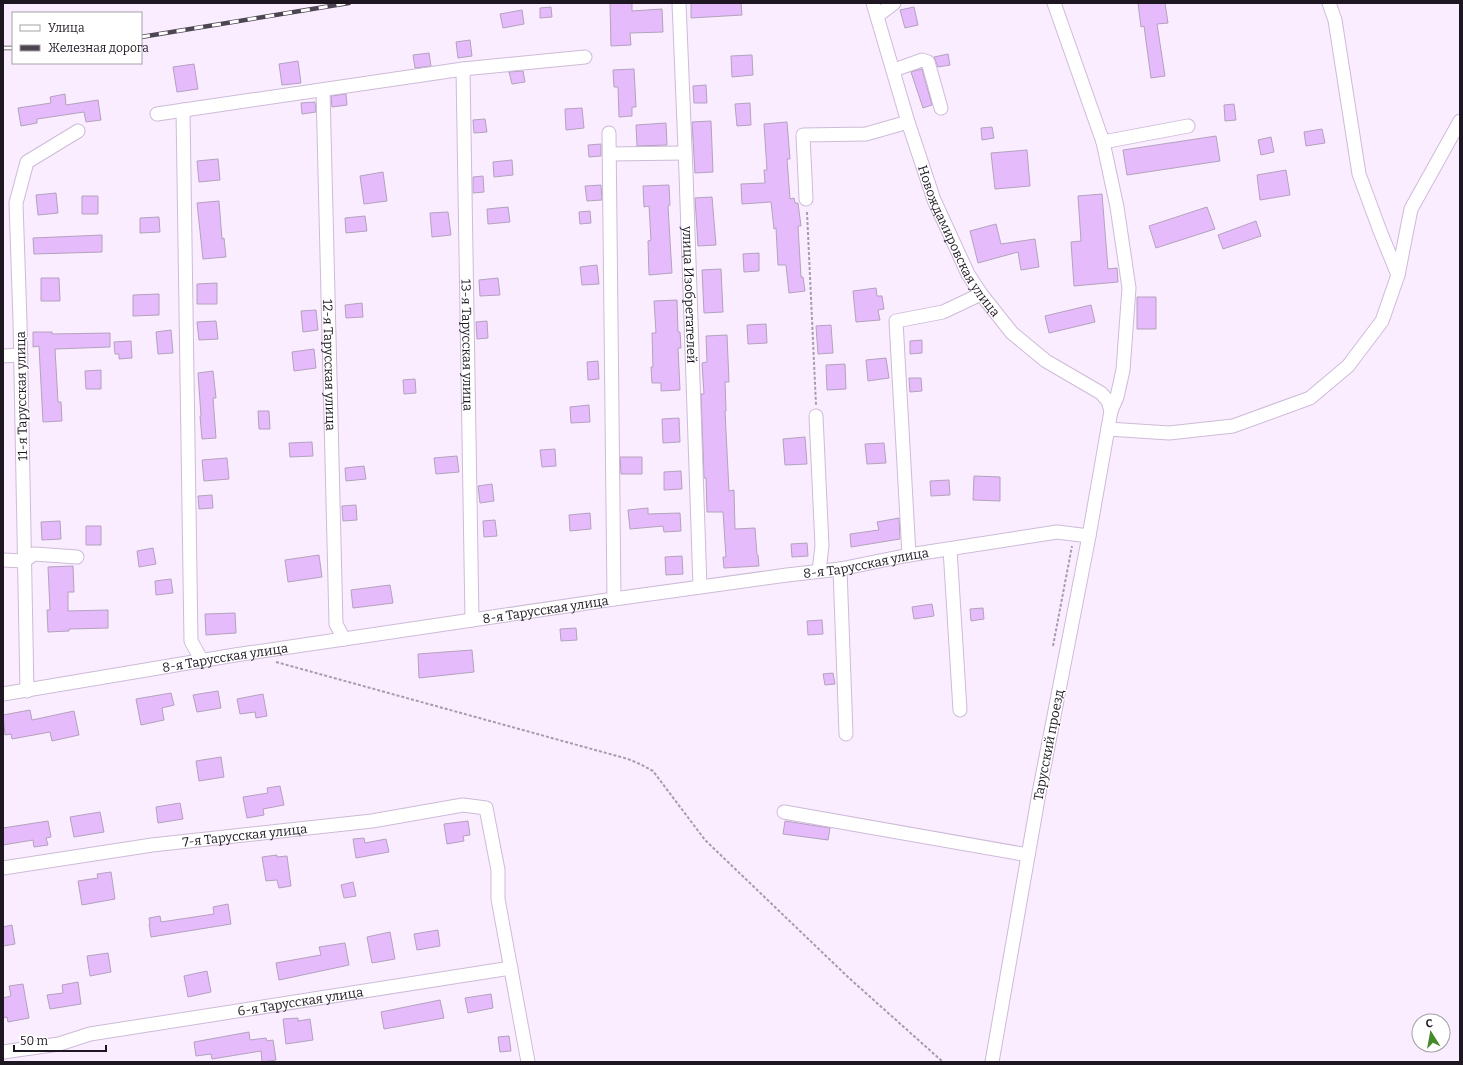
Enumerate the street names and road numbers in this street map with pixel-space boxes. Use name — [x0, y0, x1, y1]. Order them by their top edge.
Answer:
street label: Новождамировская улица — [915, 163, 1003, 320]
street label: улица Изобретателей — [680, 225, 699, 364]
street label: 13-я Тарусская улица — [458, 279, 476, 411]
street label: 12-я Тарусская улица — [320, 299, 338, 431]
street label: 11-я Тарусская улица — [13, 331, 30, 461]
street label: 8-я Тарусская улица — [802, 545, 930, 581]
street label: 8-я Тарусская улица — [481, 593, 609, 626]
street label: 8-я Тарусская улица — [161, 640, 289, 675]
street label: Тарусский проезд — [1030, 688, 1067, 802]
street label: 7-я Тарусская улица — [182, 821, 308, 850]
street label: 6-я Тарусская улица — [236, 984, 364, 1019]

